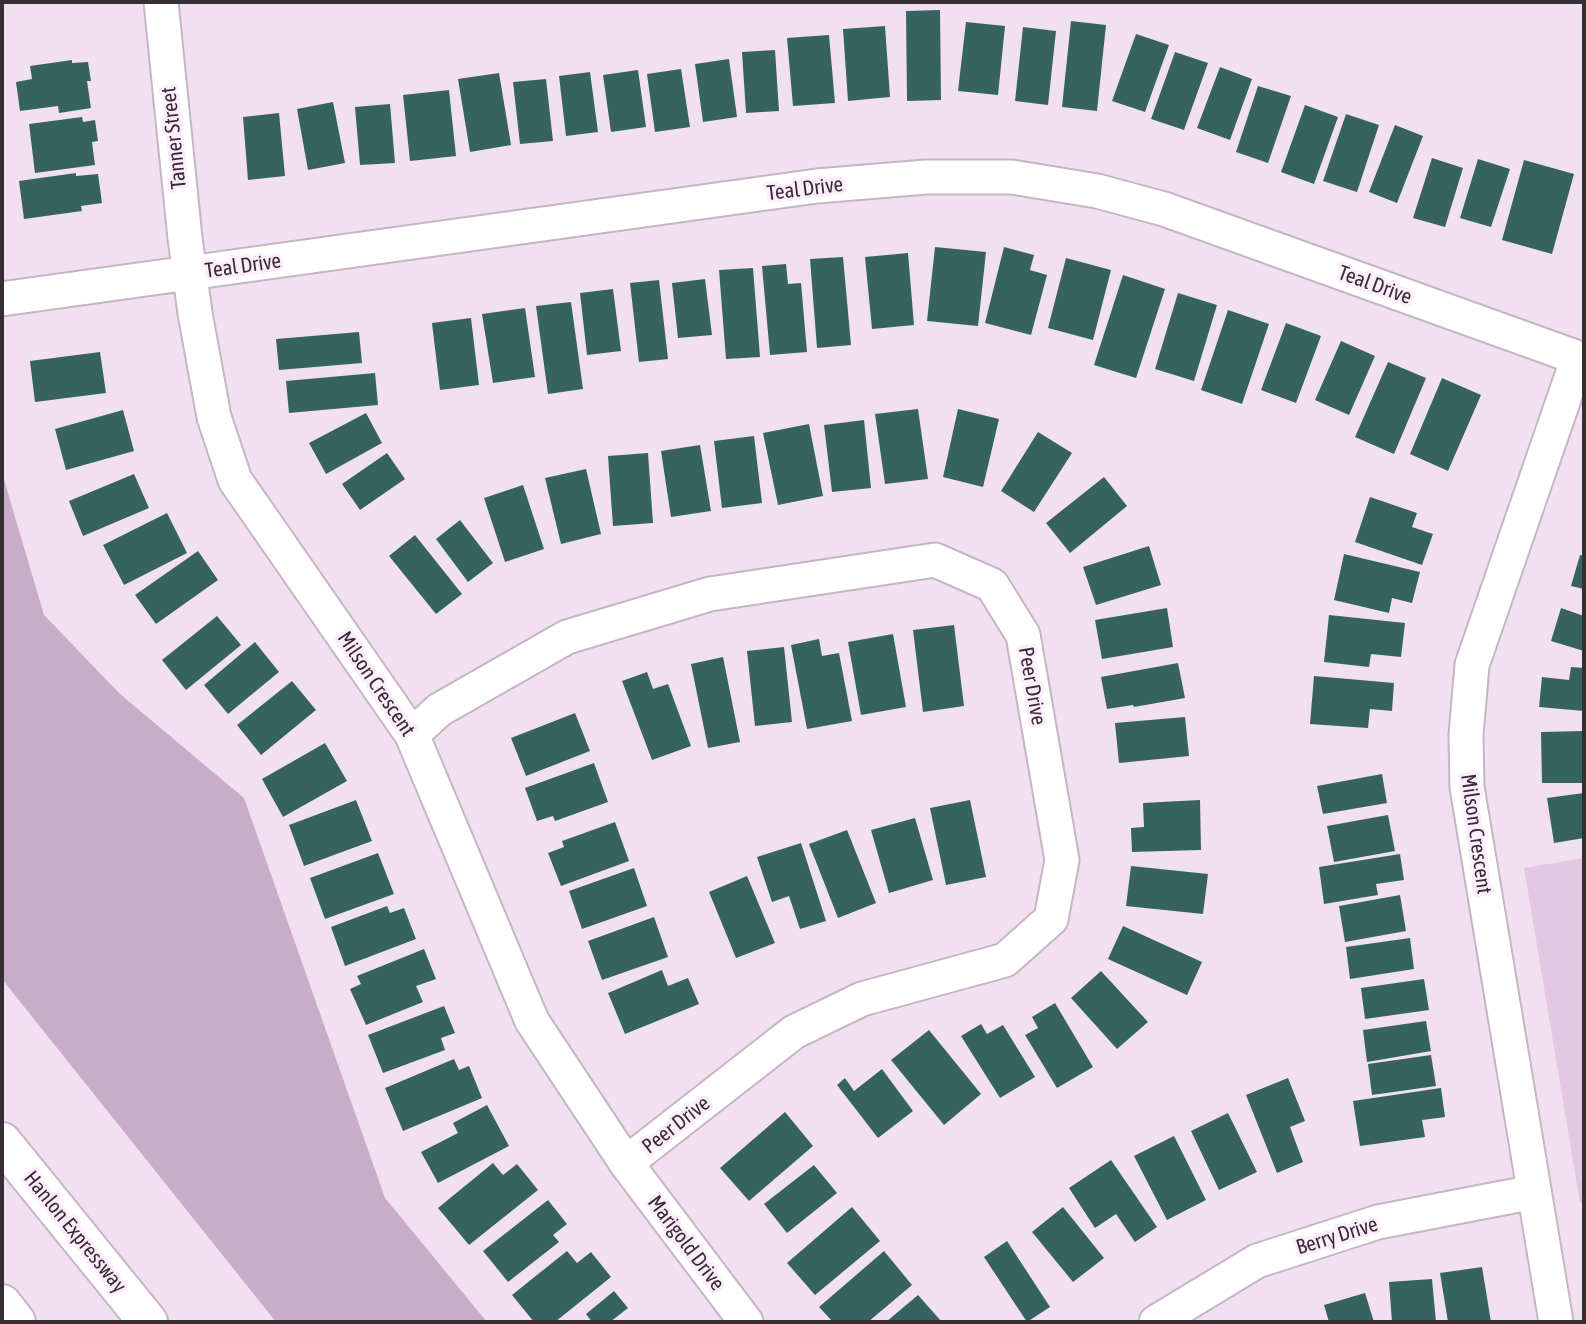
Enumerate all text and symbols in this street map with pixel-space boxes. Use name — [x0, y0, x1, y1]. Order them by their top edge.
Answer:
street label: Tanner Street — [156, 86, 192, 190]
street label: Teal Drive — [766, 172, 844, 206]
street label: Teal Drive — [203, 248, 283, 284]
street label: Teal Drive — [1335, 260, 1415, 310]
street label: Milson Crescent — [332, 627, 420, 741]
street label: Peer Drive — [1013, 645, 1051, 727]
street label: Milson Crescent — [1455, 772, 1497, 896]
street label: Peer Drive — [637, 1091, 715, 1159]
street label: Hanlon Expressway — [18, 1166, 132, 1298]
street label: Marigold Drive — [642, 1191, 730, 1295]
street label: Berry Drive — [1293, 1212, 1381, 1260]

